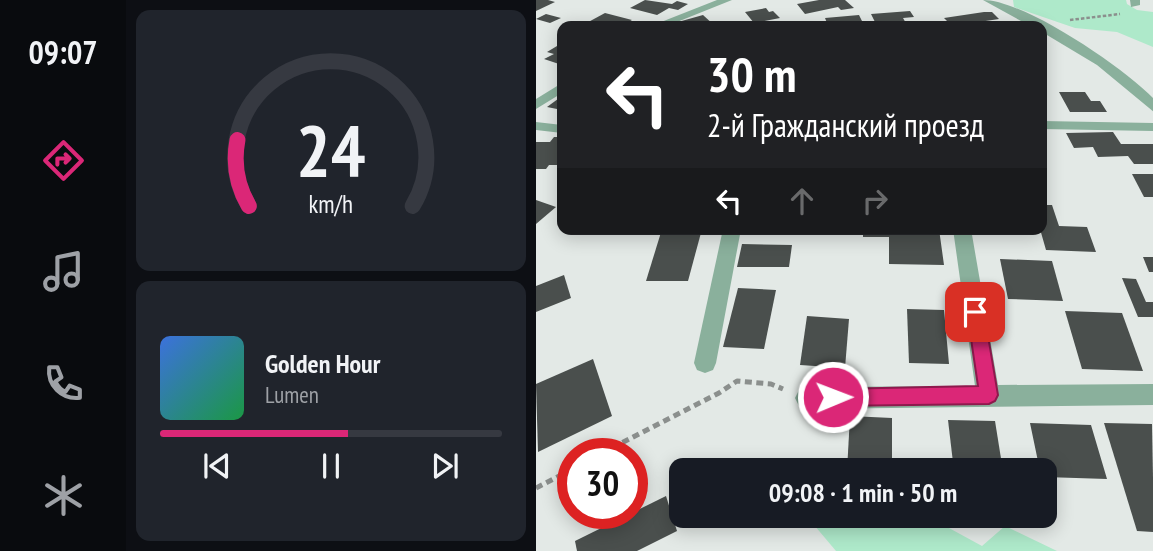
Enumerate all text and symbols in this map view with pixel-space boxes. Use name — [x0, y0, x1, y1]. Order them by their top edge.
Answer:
text: 09:07 — [28, 31, 98, 73]
text: 30 m — [707, 42, 796, 106]
icon: left — [592, 49, 683, 140]
text: 24 — [296, 103, 366, 197]
text: 2-й Гражданский проезд — [707, 104, 984, 146]
icon: directions — [39, 136, 88, 185]
icon: left — [710, 182, 748, 220]
icon: ahead — [783, 182, 821, 220]
icon: right — [856, 182, 894, 220]
text: km/h — [309, 188, 353, 220]
icon: music — [39, 247, 88, 296]
pin — [945, 282, 1005, 342]
icon: arrive — [956, 293, 994, 331]
text: Golden Hour — [265, 347, 380, 380]
icon: phone — [39, 359, 88, 408]
position arrow — [796, 360, 870, 434]
text: Lumen — [265, 380, 319, 409]
speed limit sign: 30 — [557, 438, 648, 529]
icon: previous — [198, 447, 236, 485]
icon: pause — [312, 447, 350, 485]
icon: next — [426, 447, 464, 485]
icon: climate — [39, 471, 88, 520]
text: 09:08 · 1 min · 50 m — [769, 476, 957, 509]

